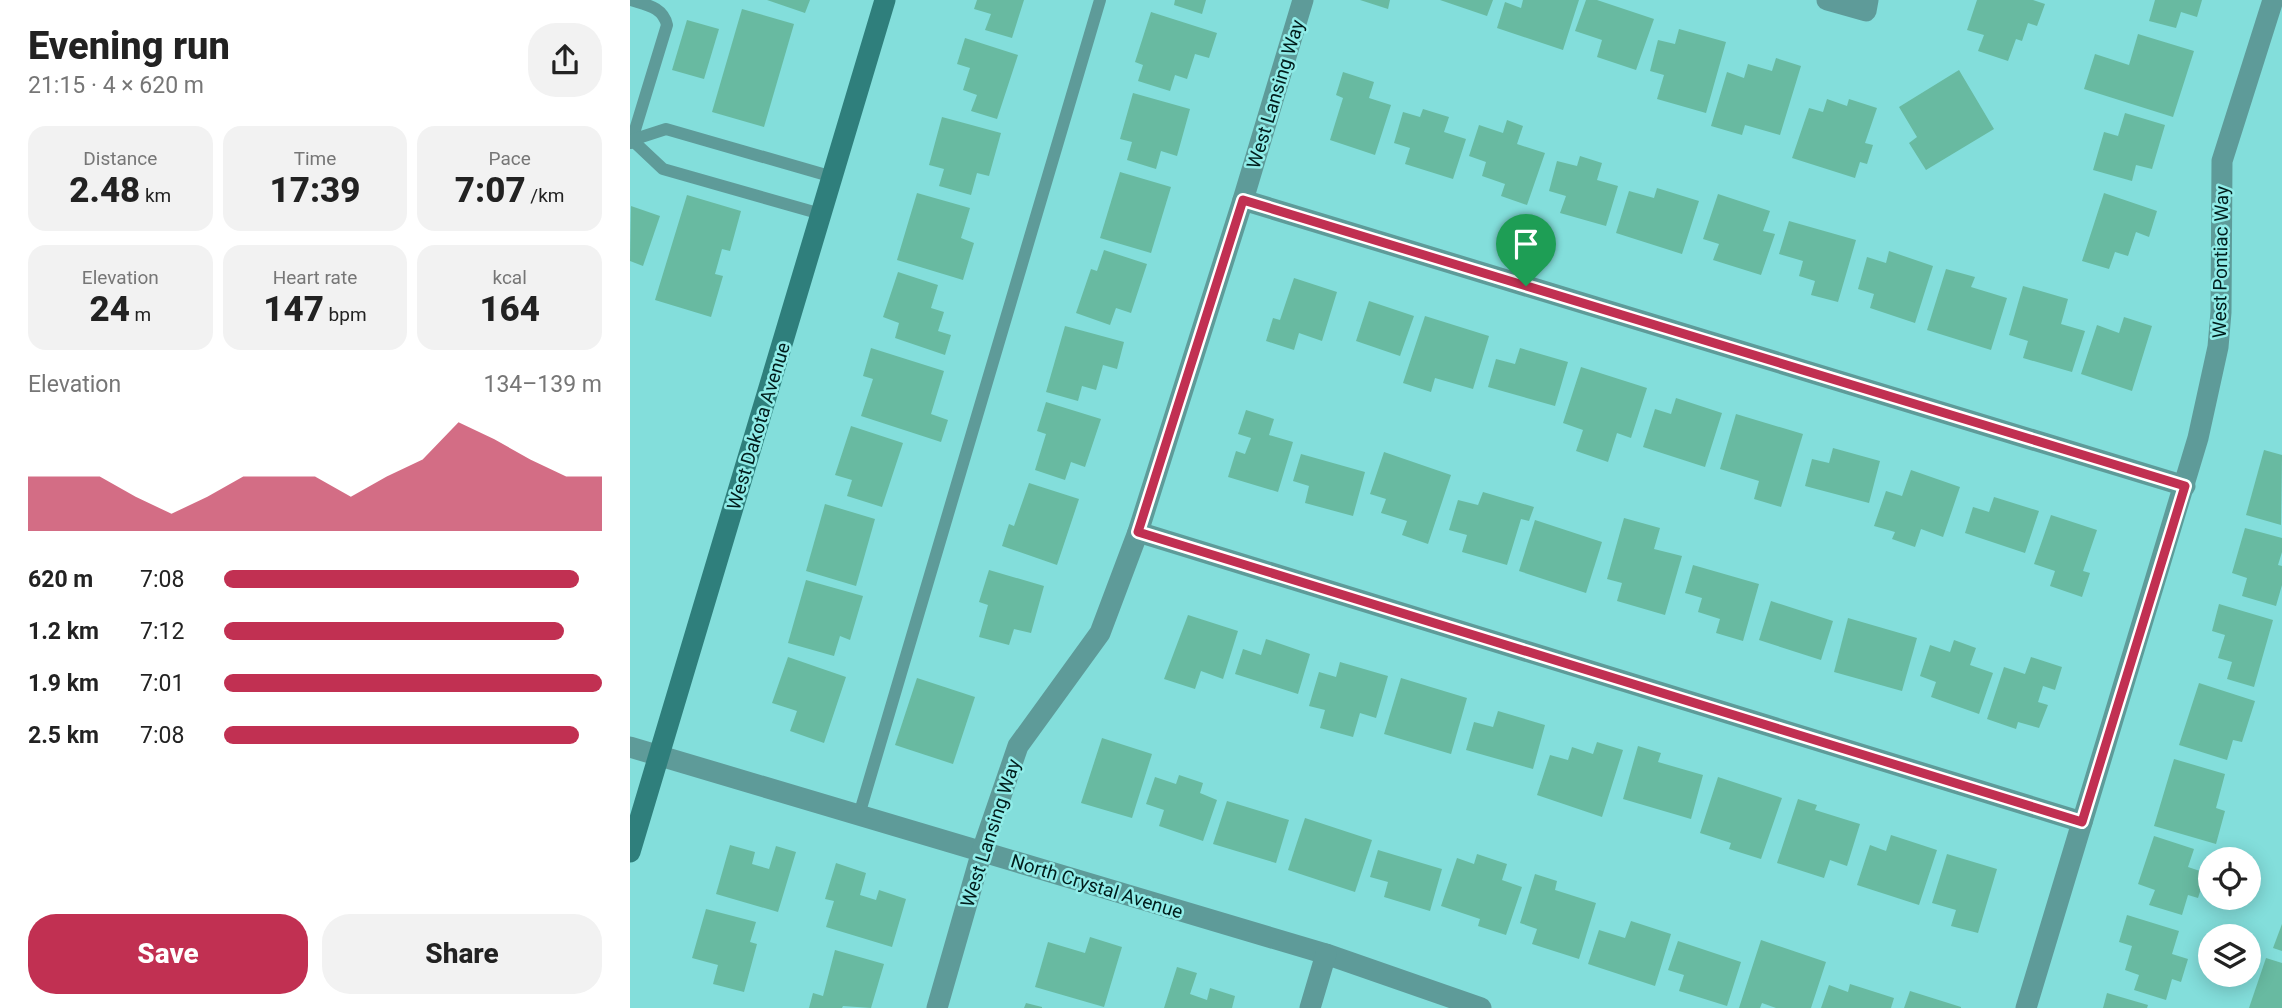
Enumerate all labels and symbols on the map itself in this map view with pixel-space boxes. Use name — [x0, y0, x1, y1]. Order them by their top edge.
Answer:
street label: West Lansing Way — [1242, 17, 1309, 171]
street label: West Pontiac Way — [2208, 186, 2233, 338]
pin — [1496, 214, 1556, 286]
street label: West Dakota Avenue — [722, 340, 795, 513]
street label: West Lansing Way — [956, 756, 1025, 910]
street label: North Crystal Avenue — [1008, 849, 1186, 924]

